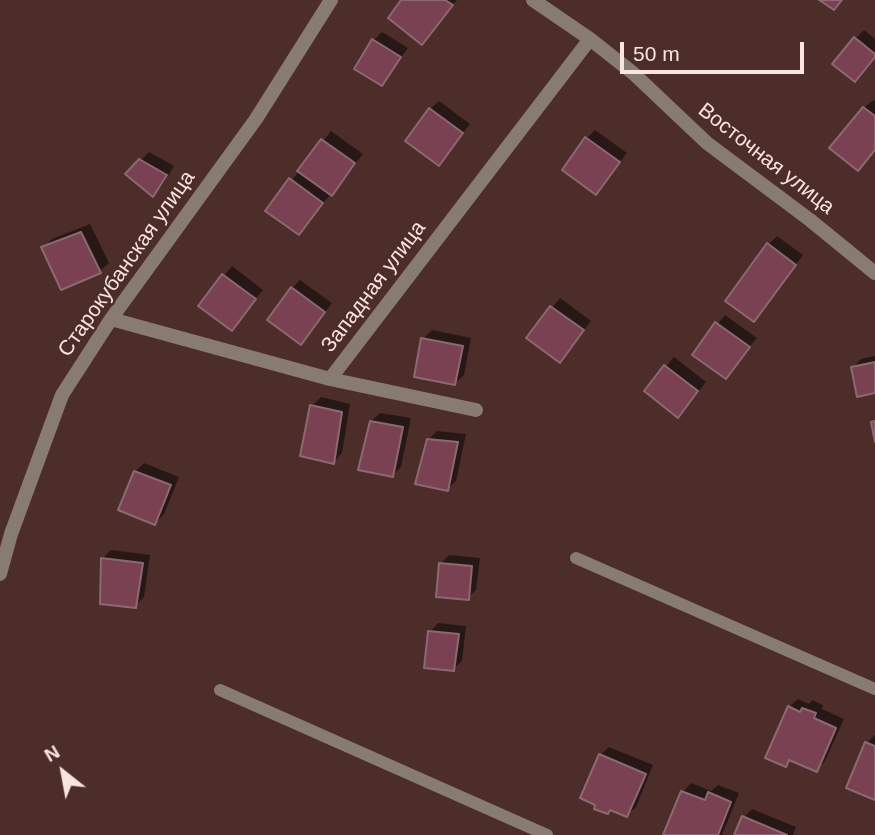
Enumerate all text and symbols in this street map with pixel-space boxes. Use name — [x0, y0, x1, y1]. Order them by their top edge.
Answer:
scale bar — [623, 28, 807, 72]
text: 50 m — [633, 42, 680, 65]
street label: Восточная улица — [693, 98, 839, 220]
street label: Старокубанская улица — [53, 166, 201, 362]
street label: Западная улица — [316, 216, 432, 358]
north arrow — [28, 737, 98, 807]
text: N — [41, 741, 63, 766]

